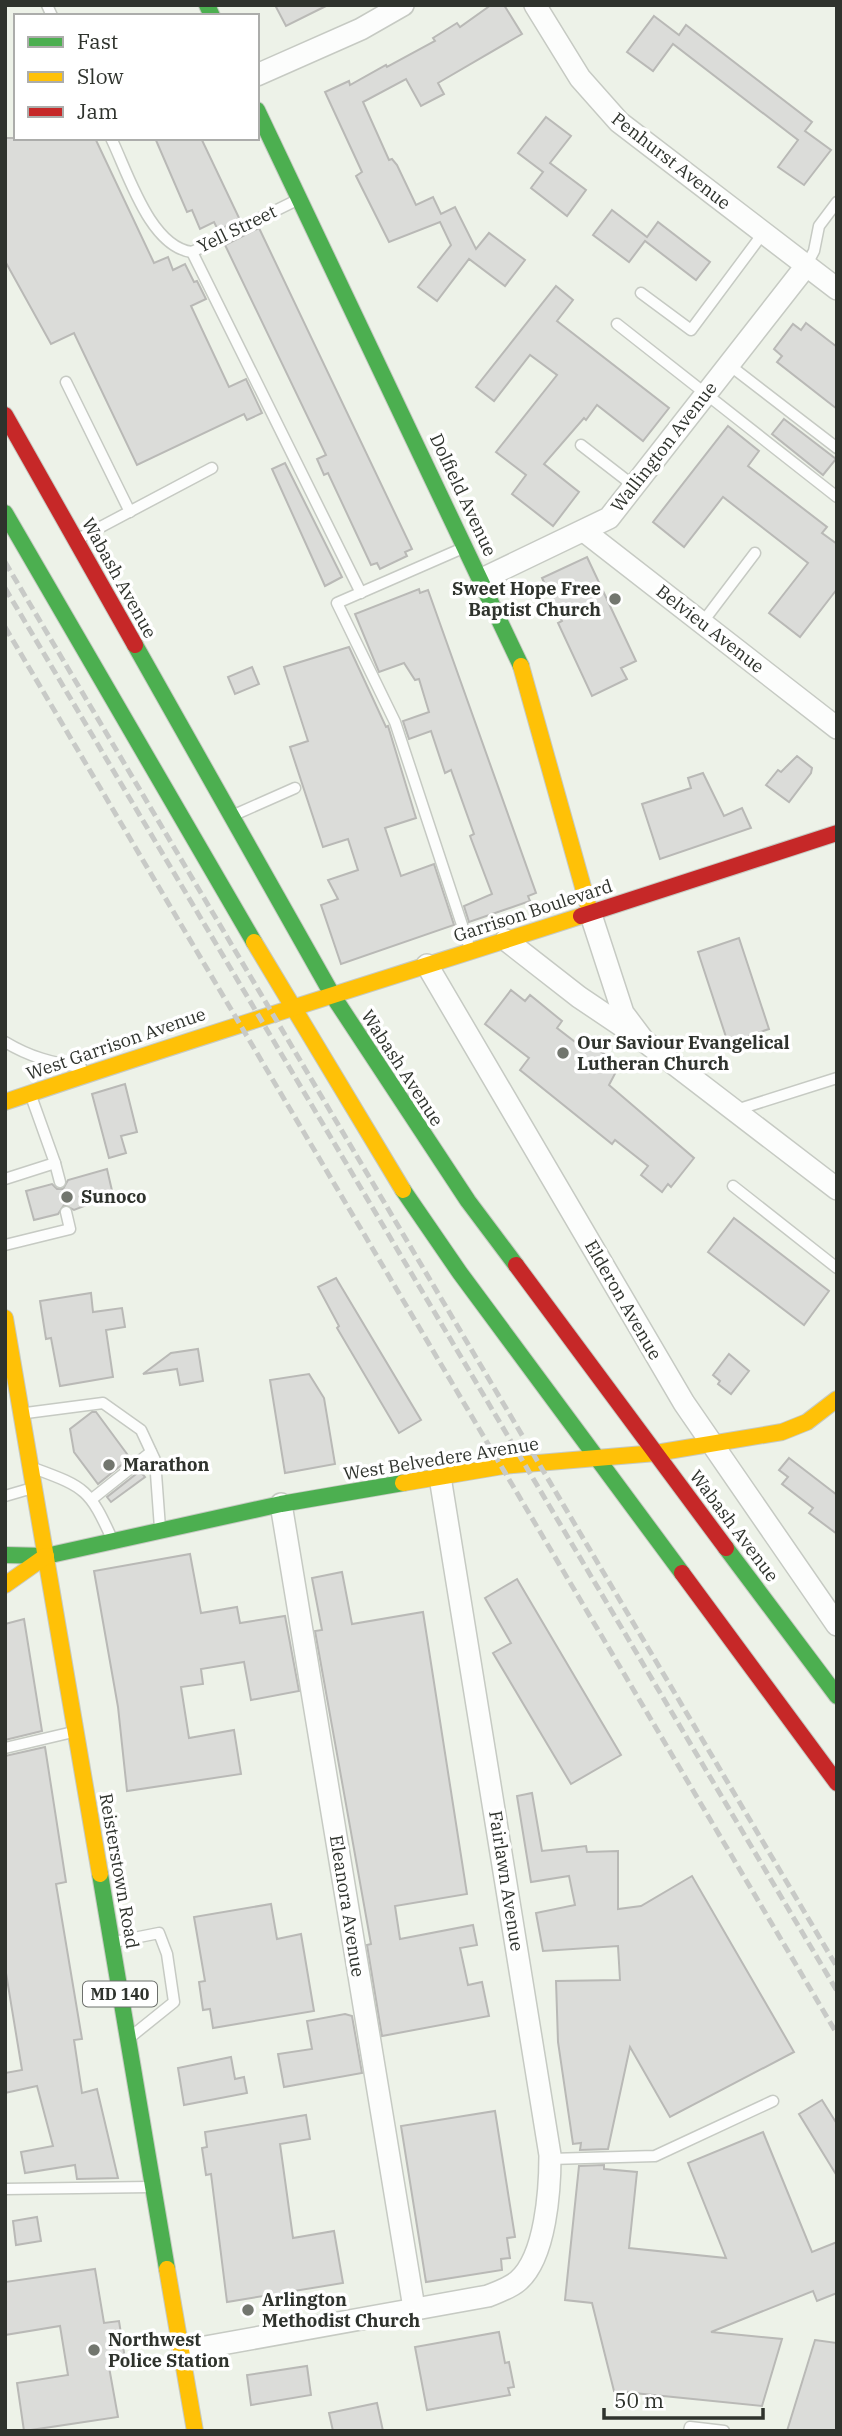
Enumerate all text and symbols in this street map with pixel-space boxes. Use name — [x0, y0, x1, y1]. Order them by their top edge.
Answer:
legend — [14, 14, 259, 140]
text: Fast — [77, 27, 118, 55]
text: Slow — [77, 62, 124, 90]
text: Jam — [77, 97, 118, 125]
street label: Penhurst Avenue — [607, 107, 735, 214]
street label: Yell Street — [193, 200, 280, 258]
street label: Wallington Avenue — [605, 377, 722, 517]
street label: Dolfield Avenue — [425, 430, 502, 560]
street label: Wabash Avenue — [77, 513, 162, 642]
place label: Sweet Hope Free Baptist Church — [452, 577, 601, 621]
street label: Belvieu Avenue — [652, 579, 769, 678]
marker: Sweet Hope Free Baptist Church — [607, 591, 623, 607]
street label: Garrison Boulevard — [450, 874, 615, 947]
street label: West Garrison Avenue — [23, 1002, 208, 1085]
street label: Wabash Avenue — [356, 1005, 449, 1130]
place label: Our Saviour Evangelical Lutheran Church — [577, 1031, 790, 1075]
marker: Our Saviour Evangelical Lutheran Church — [555, 1045, 571, 1061]
place label: Sunoco — [81, 1185, 147, 1208]
marker: Sunoco — [59, 1189, 75, 1205]
street label: Elderon Avenue — [580, 1236, 667, 1364]
street label: West Belvedere Avenue — [342, 1432, 540, 1485]
place label: Marathon — [123, 1453, 209, 1476]
marker: Marathon — [101, 1457, 117, 1473]
street label: Wabash Avenue — [685, 1465, 784, 1586]
street label: Reisterstown Road — [94, 1791, 144, 1950]
street label: Fairlawn Avenue — [484, 1809, 529, 1953]
street label: Eleanora Avenue — [325, 1833, 370, 1979]
road number: MD 140 — [83, 1982, 157, 2006]
place label: Arlington Methodist Church — [262, 2288, 421, 2332]
marker: Arlington Methodist Church — [240, 2302, 256, 2318]
place label: Northwest Police Station — [108, 2328, 230, 2372]
marker: Northwest Police Station — [86, 2342, 102, 2358]
scale bar — [604, 2376, 763, 2420]
text: 50 m — [614, 2386, 664, 2414]

